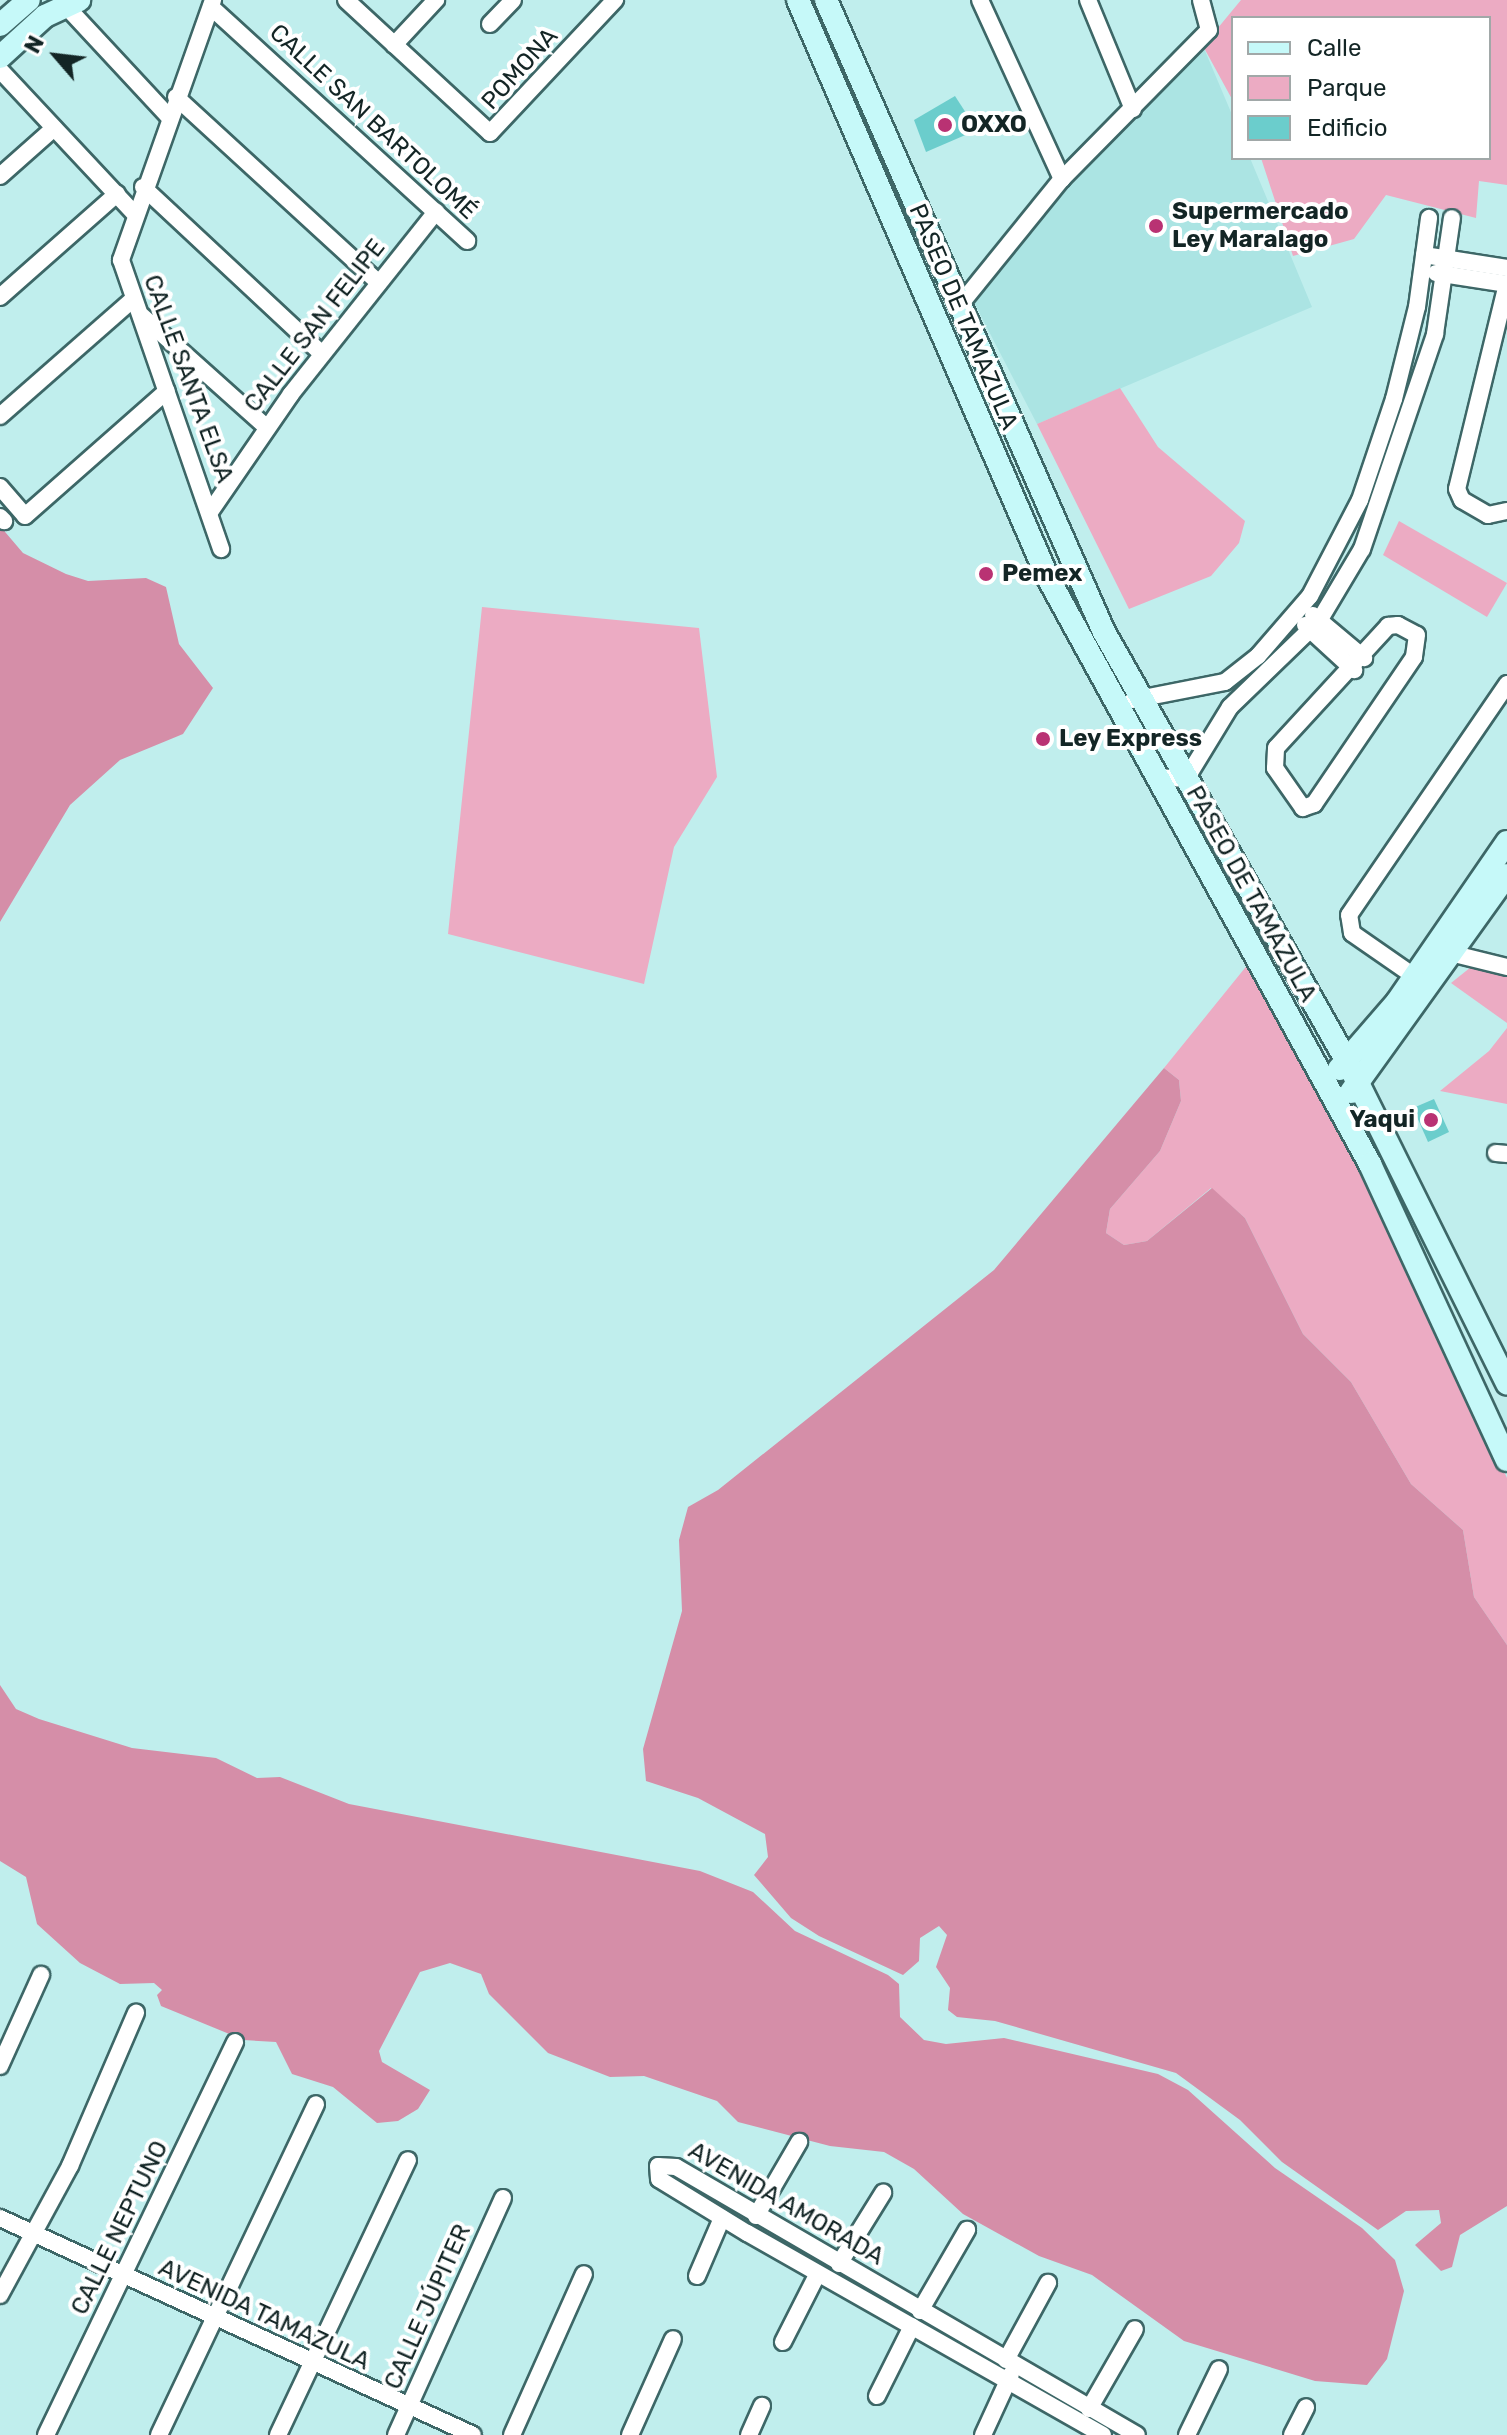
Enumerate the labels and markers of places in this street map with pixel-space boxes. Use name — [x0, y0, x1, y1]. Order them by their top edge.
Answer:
place label: OXXO — [961, 111, 1027, 139]
marker: OXXO — [936, 116, 954, 134]
place label: Supermercado Ley Maralago — [1172, 198, 1349, 254]
marker: Supermercado Ley Maralago — [1147, 217, 1165, 235]
place label: Pemex — [1002, 560, 1082, 588]
marker: Pemex — [977, 565, 995, 583]
place label: Ley Express — [1059, 725, 1203, 753]
marker: Ley Express — [1034, 730, 1052, 748]
place label: Yaqui — [1349, 1106, 1415, 1134]
marker: Yaqui — [1422, 1111, 1440, 1129]

